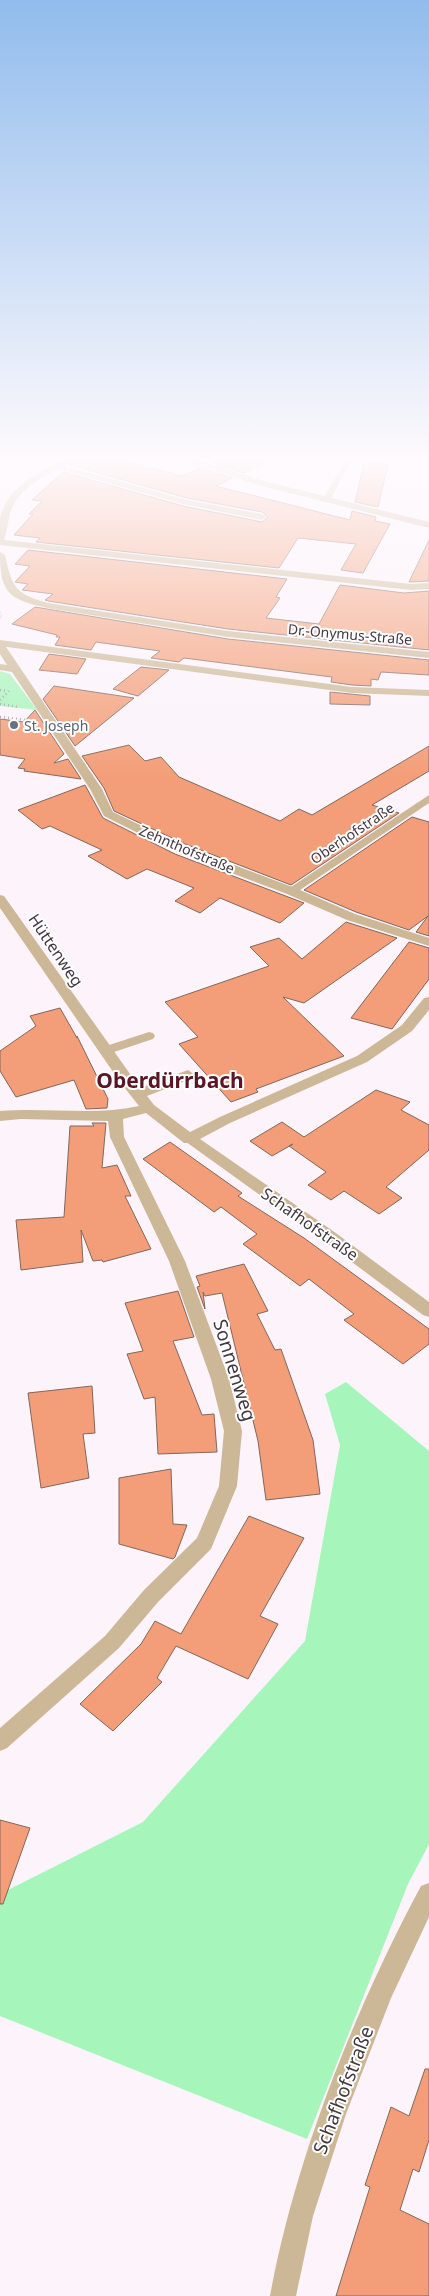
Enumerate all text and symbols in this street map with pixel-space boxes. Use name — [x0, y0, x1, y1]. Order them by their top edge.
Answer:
street label: Dr.-Onymus-Straße — [287, 619, 413, 649]
place label: St. Joseph — [24, 716, 88, 735]
marker: St. Joseph — [8, 719, 20, 731]
street label: Oberhofstraße — [306, 798, 398, 868]
street label: Zehnthofstraße — [136, 820, 238, 878]
street label: Hüttenweg — [23, 909, 89, 991]
district label: Oberdürrbach — [96, 1066, 244, 1094]
street label: Schafhofstraße — [257, 1182, 363, 1266]
street label: Sonnenweg — [207, 1316, 263, 1424]
street label: Schafhofstraße — [307, 2022, 379, 2158]

